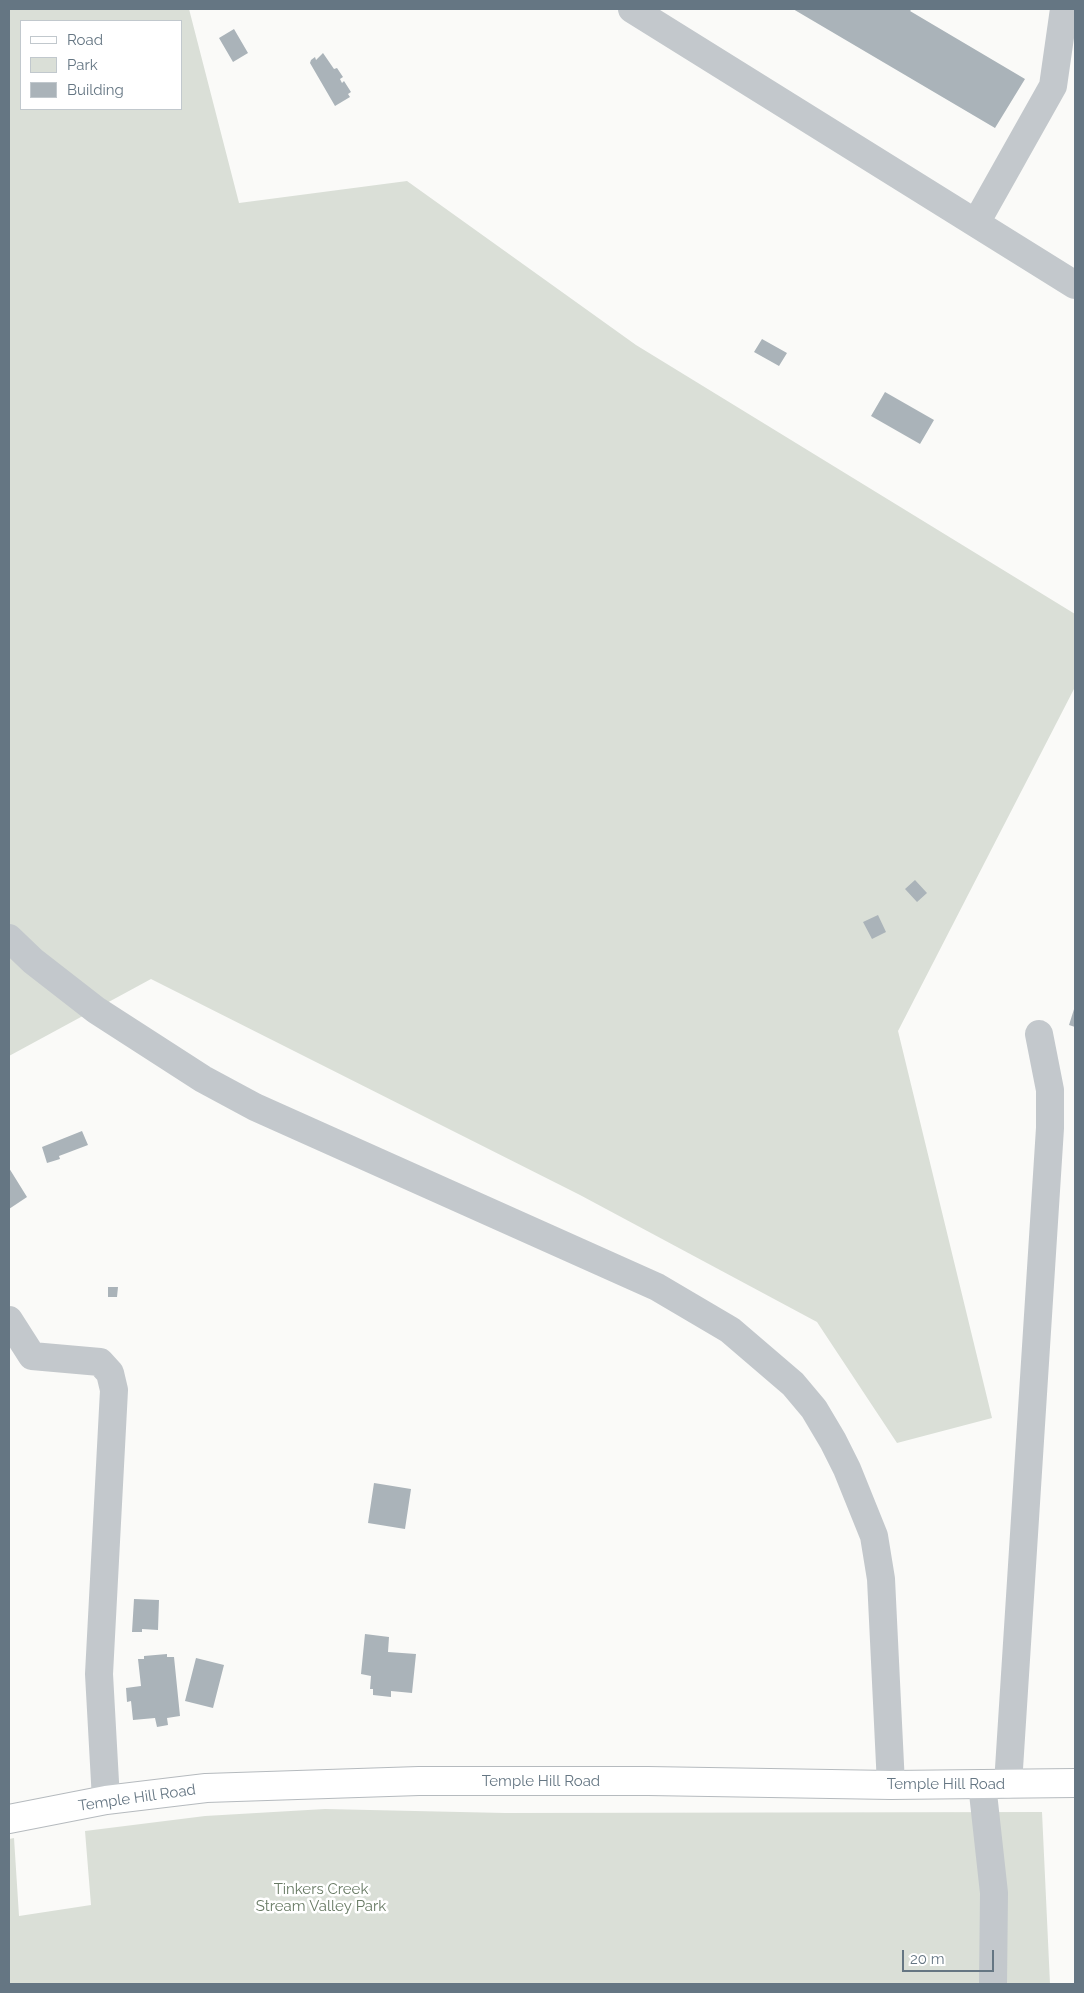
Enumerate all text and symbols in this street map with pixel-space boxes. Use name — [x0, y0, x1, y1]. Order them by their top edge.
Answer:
legend — [20, 20, 182, 110]
text: Road — [67, 31, 103, 49]
text: Park — [67, 56, 98, 74]
text: Building — [67, 81, 124, 99]
street label: Temple Hill Road — [482, 1772, 600, 1790]
street label: Temple Hill Road — [887, 1775, 1005, 1793]
street label: Temple Hill Road — [77, 1781, 197, 1815]
park label: Tinkers Creek Stream Valley Park — [256, 1880, 386, 1915]
scale bar — [904, 1940, 996, 1972]
text: 20 m — [910, 1950, 945, 1968]

